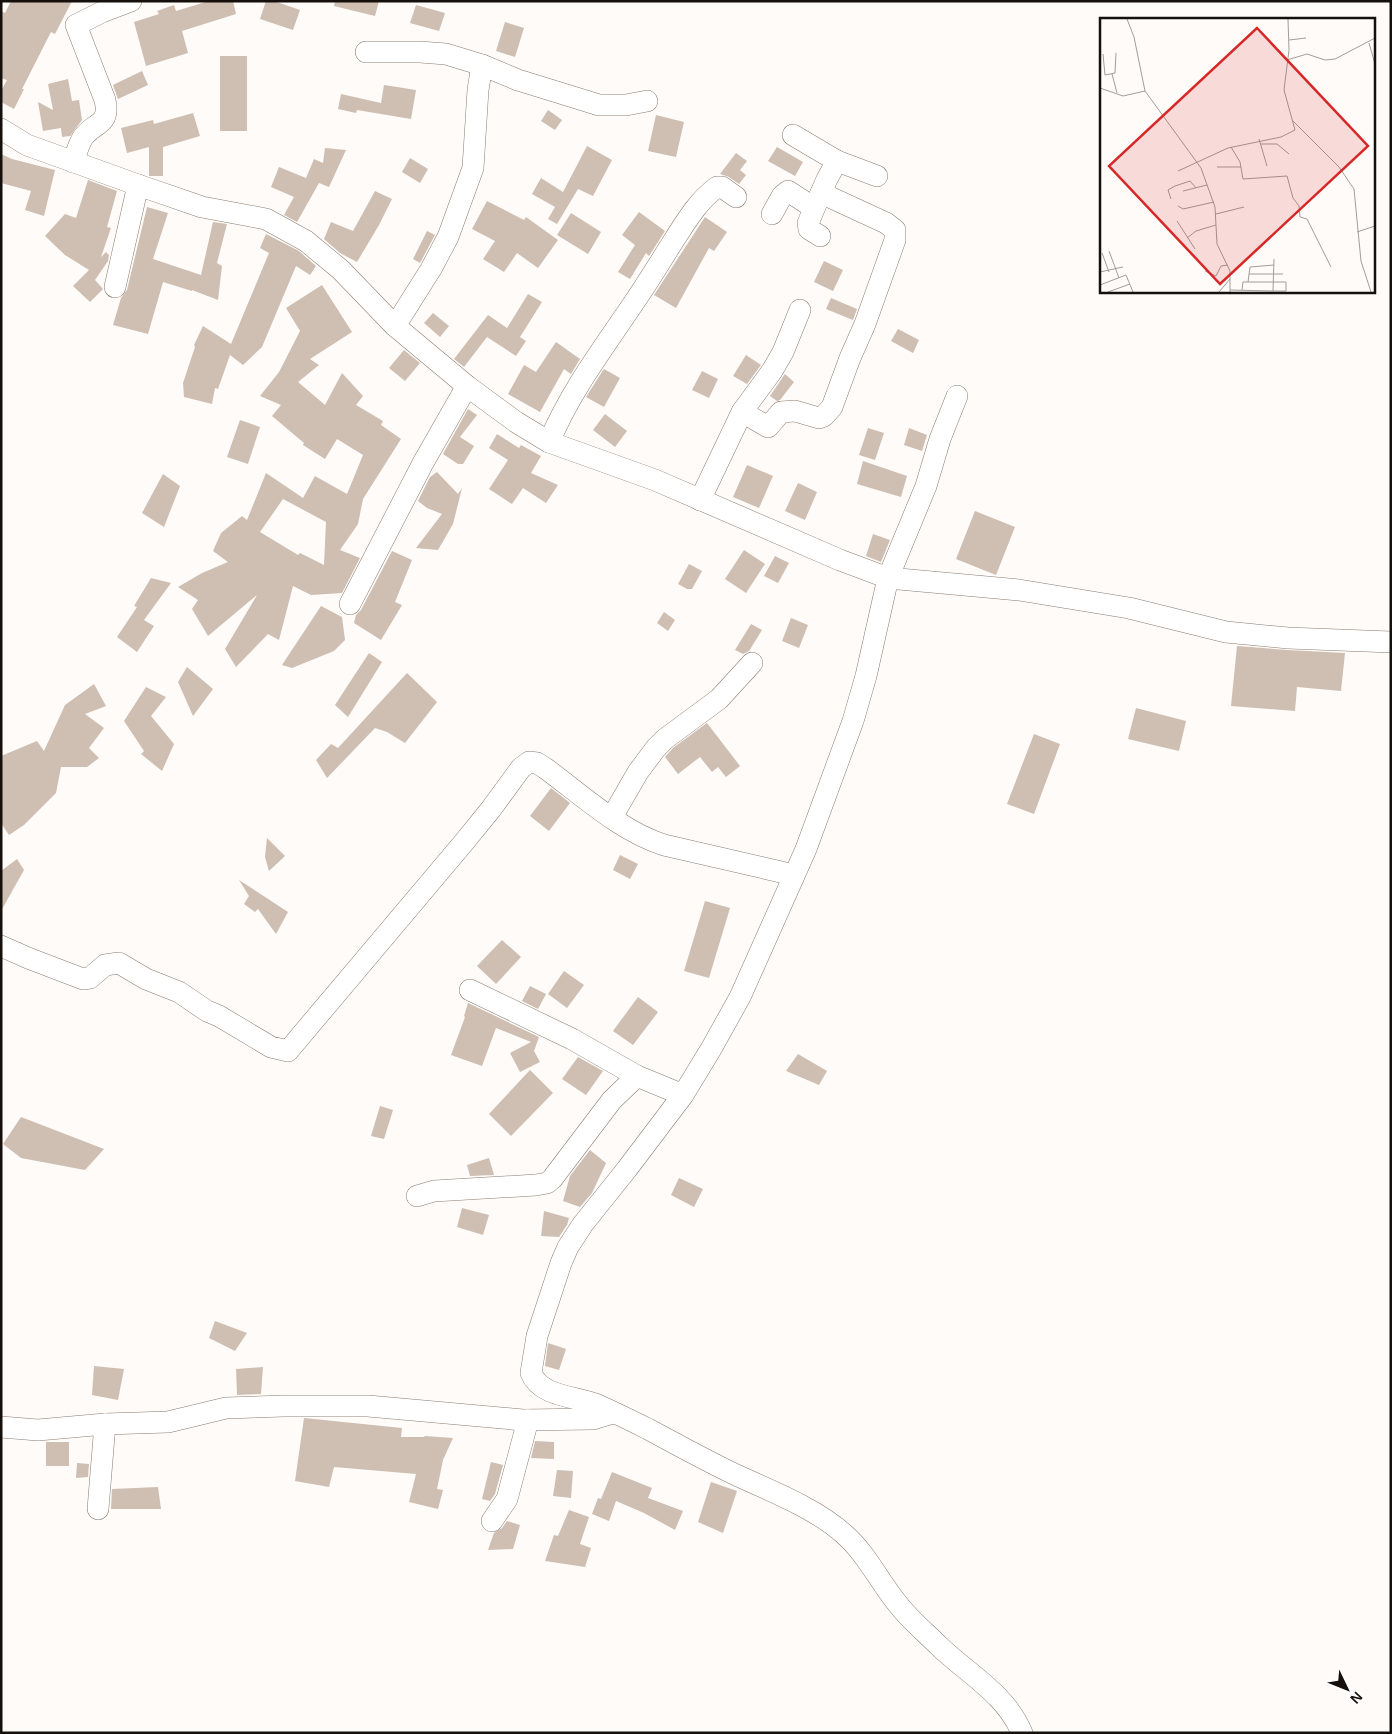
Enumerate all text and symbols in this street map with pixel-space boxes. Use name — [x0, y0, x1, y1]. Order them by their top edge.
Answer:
inset map — [1100, 18, 1374, 292]
north arrow — [1322, 1664, 1372, 1714]
text: N — [1347, 1689, 1366, 1707]

